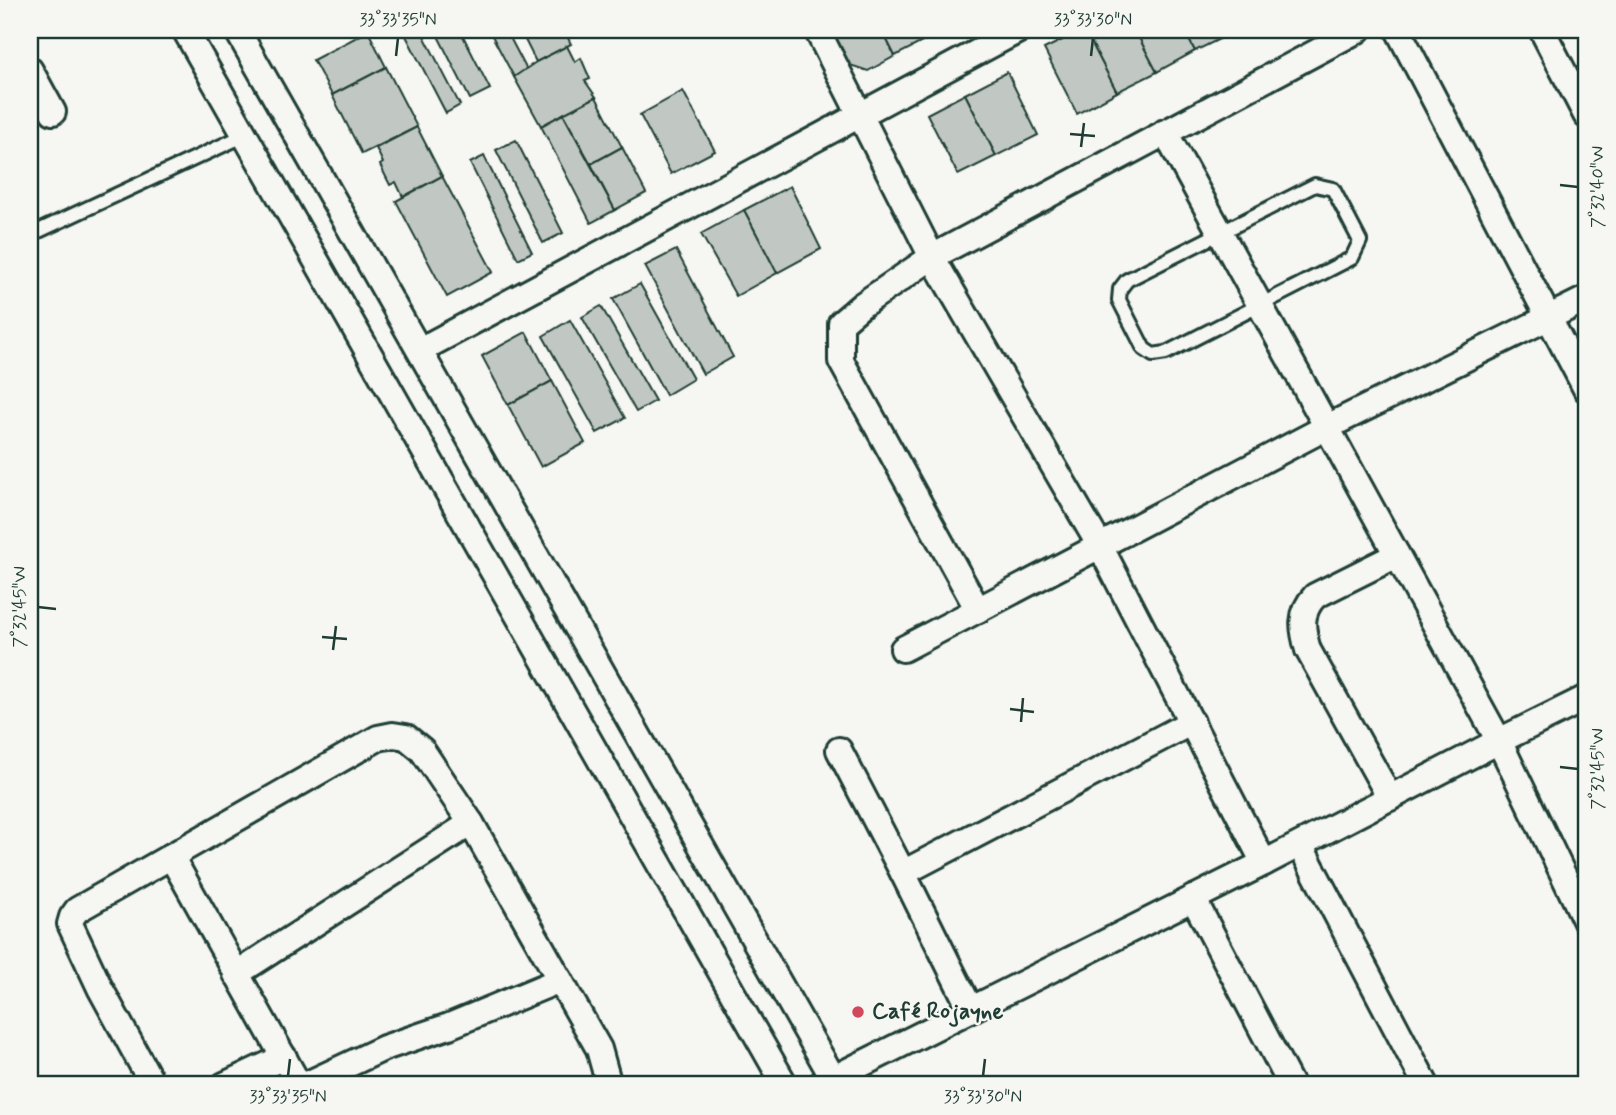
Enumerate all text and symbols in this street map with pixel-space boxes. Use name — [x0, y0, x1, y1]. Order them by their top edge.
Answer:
text: 33°33'35"N — [359, 8, 437, 32]
text: 33°33'30"N — [1054, 8, 1132, 32]
text: 7°32'40"W — [1586, 146, 1610, 228]
text: 7°32'45"W — [8, 566, 32, 648]
text: 7°32'45"W — [1586, 728, 1610, 810]
place label: Café Rojayne — [872, 997, 1003, 1027]
marker: Café Rojayne — [850, 1004, 866, 1020]
text: 33°33'35"N — [249, 1085, 327, 1109]
text: 33°33'30"N — [944, 1085, 1022, 1109]

